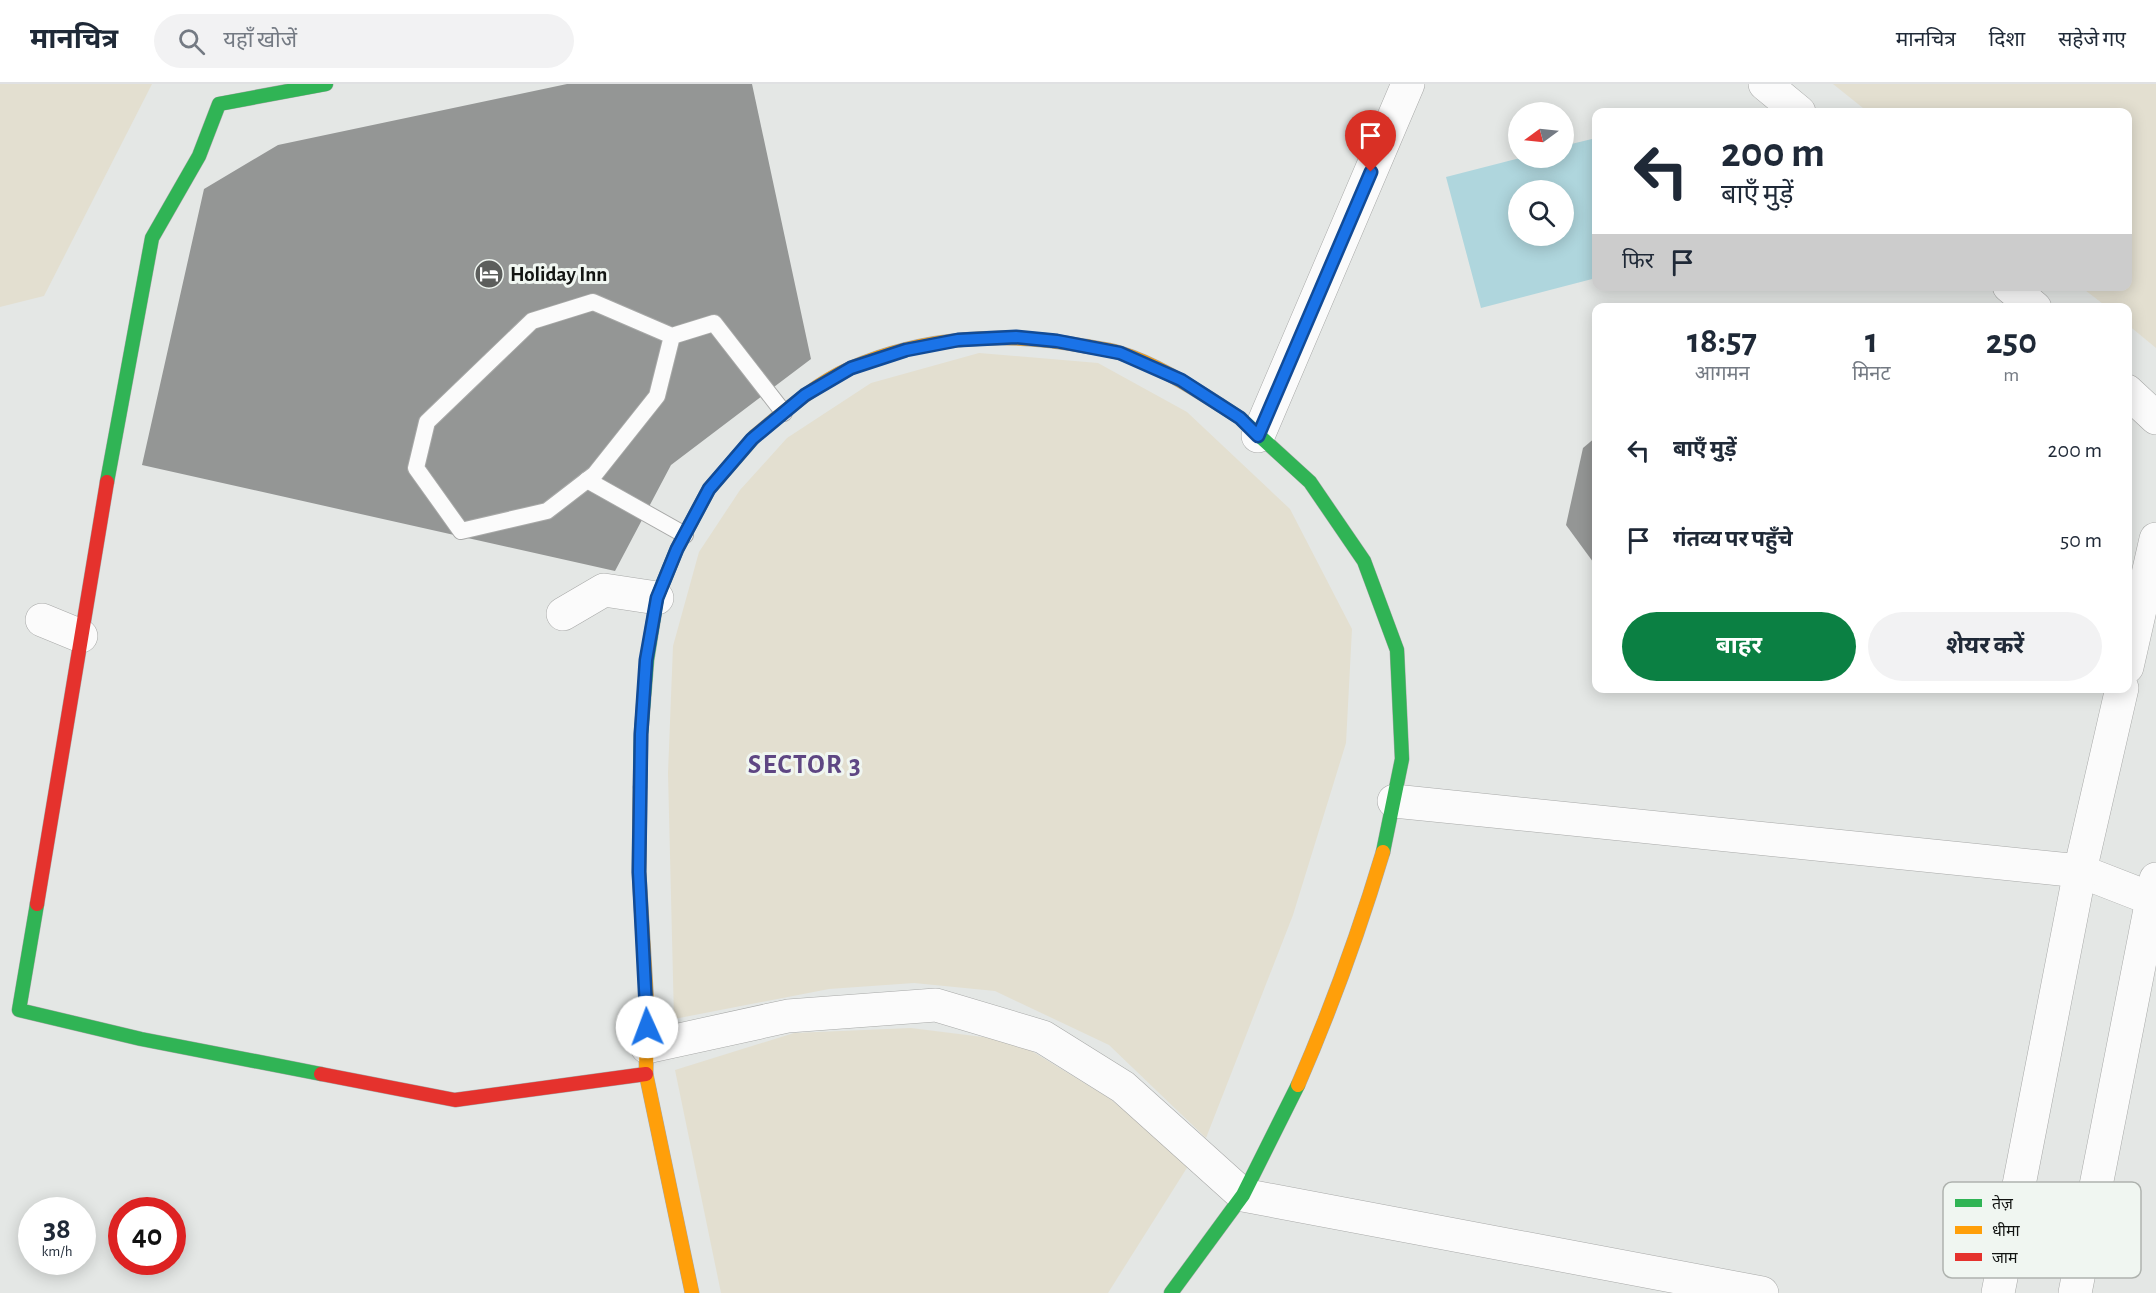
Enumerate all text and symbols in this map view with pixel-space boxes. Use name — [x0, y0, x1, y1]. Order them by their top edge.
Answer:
search box — [154, 14, 574, 68]
icon: search — [175, 25, 208, 58]
text: मानचित्र — [30, 26, 118, 54]
text: यहाँ खोजें — [223, 29, 297, 51]
text: मानचित्र — [1896, 29, 1956, 50]
text: दिशा — [1989, 29, 2025, 50]
text: सहेजे गए — [2058, 29, 2126, 50]
north arrow — [1508, 102, 1574, 168]
map controls — [1508, 102, 1574, 246]
pin — [1345, 110, 1396, 172]
icon: arrive — [1354, 119, 1387, 152]
icon: left — [1622, 132, 1700, 210]
text: 200 m — [1721, 132, 1825, 174]
button: search — [1508, 180, 1574, 246]
text: बाएँ मुड़ें — [1721, 181, 1793, 208]
icon: arrive — [1666, 246, 1699, 279]
text: फिर — [1622, 250, 1654, 272]
hotel icon: Holiday Inn — [473, 258, 505, 290]
place label: Holiday Inn — [510, 264, 607, 285]
text: 18:57 — [1687, 323, 1757, 359]
text: 1 — [1865, 323, 1878, 359]
text: 250 — [1986, 324, 2037, 360]
text: आगमन — [1695, 364, 1749, 384]
text: मिनट — [1852, 364, 1891, 384]
text: m — [2003, 365, 2019, 385]
icon: left — [1622, 434, 1655, 467]
text: बाएँ मुड़ें — [1673, 438, 1737, 460]
text: 200 m — [2048, 439, 2102, 461]
icon: arrive — [1622, 524, 1655, 557]
text: गंतव्य पर पहुँचे — [1673, 528, 1793, 550]
text: 50 m — [2060, 529, 2102, 551]
button: बाहर — [1622, 612, 1856, 681]
button: शेयर करें — [1868, 612, 2102, 681]
district label: SECTOR 3 — [748, 751, 862, 778]
position arrow — [615, 995, 679, 1059]
legend — [1943, 1182, 2141, 1278]
text: तेज़ — [1992, 1194, 2014, 1212]
speed limit sign: 40 — [108, 1197, 186, 1275]
text: 38 — [43, 1214, 71, 1244]
text: धीमा — [1992, 1222, 2021, 1239]
text: km/h — [42, 1244, 72, 1259]
text: जाम — [1992, 1250, 2018, 1266]

